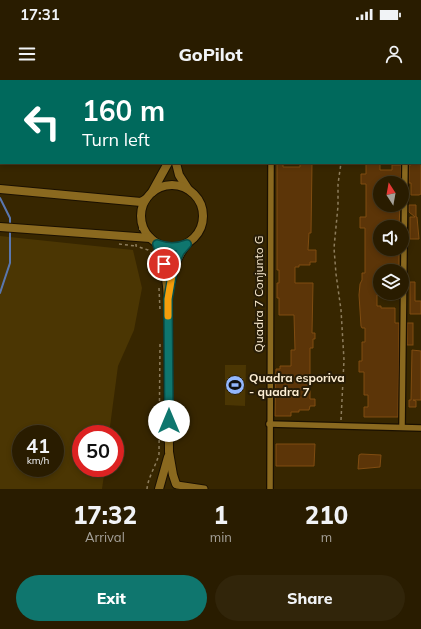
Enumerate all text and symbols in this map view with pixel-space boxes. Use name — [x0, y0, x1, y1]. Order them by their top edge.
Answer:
text: 17:31 — [20, 5, 60, 24]
icon: menu — [16, 43, 38, 65]
text: GoPilot — [178, 43, 243, 66]
icon: person — [383, 43, 405, 65]
text: 160 m — [82, 93, 165, 128]
icon: left — [16, 96, 68, 148]
text: Turn left — [82, 128, 150, 151]
north arrow — [373, 176, 409, 212]
map controls — [373, 176, 409, 300]
button: sound — [373, 220, 409, 256]
street label: Quadra 7 Conjunto G — [251, 236, 266, 352]
pin — [147, 247, 181, 281]
icon: arrive — [153, 253, 175, 275]
button: layers — [373, 264, 409, 300]
place label: Quadra esporiva - quadra 7 — [249, 370, 345, 399]
sports icon: Quadra esporiva - quadra 7 — [224, 374, 246, 396]
position arrow — [148, 400, 190, 442]
speed limit sign: 50 — [72, 425, 124, 477]
text: 41 — [26, 433, 50, 458]
text: km/h — [27, 454, 49, 467]
text: 17:32 — [73, 500, 137, 530]
text: 1 — [214, 500, 228, 530]
text: 210 — [305, 500, 348, 530]
text: Arrival — [85, 529, 125, 545]
text: min — [210, 529, 232, 545]
text: m — [321, 529, 332, 545]
button: Exit — [16, 575, 207, 621]
button: Share — [215, 575, 405, 621]

